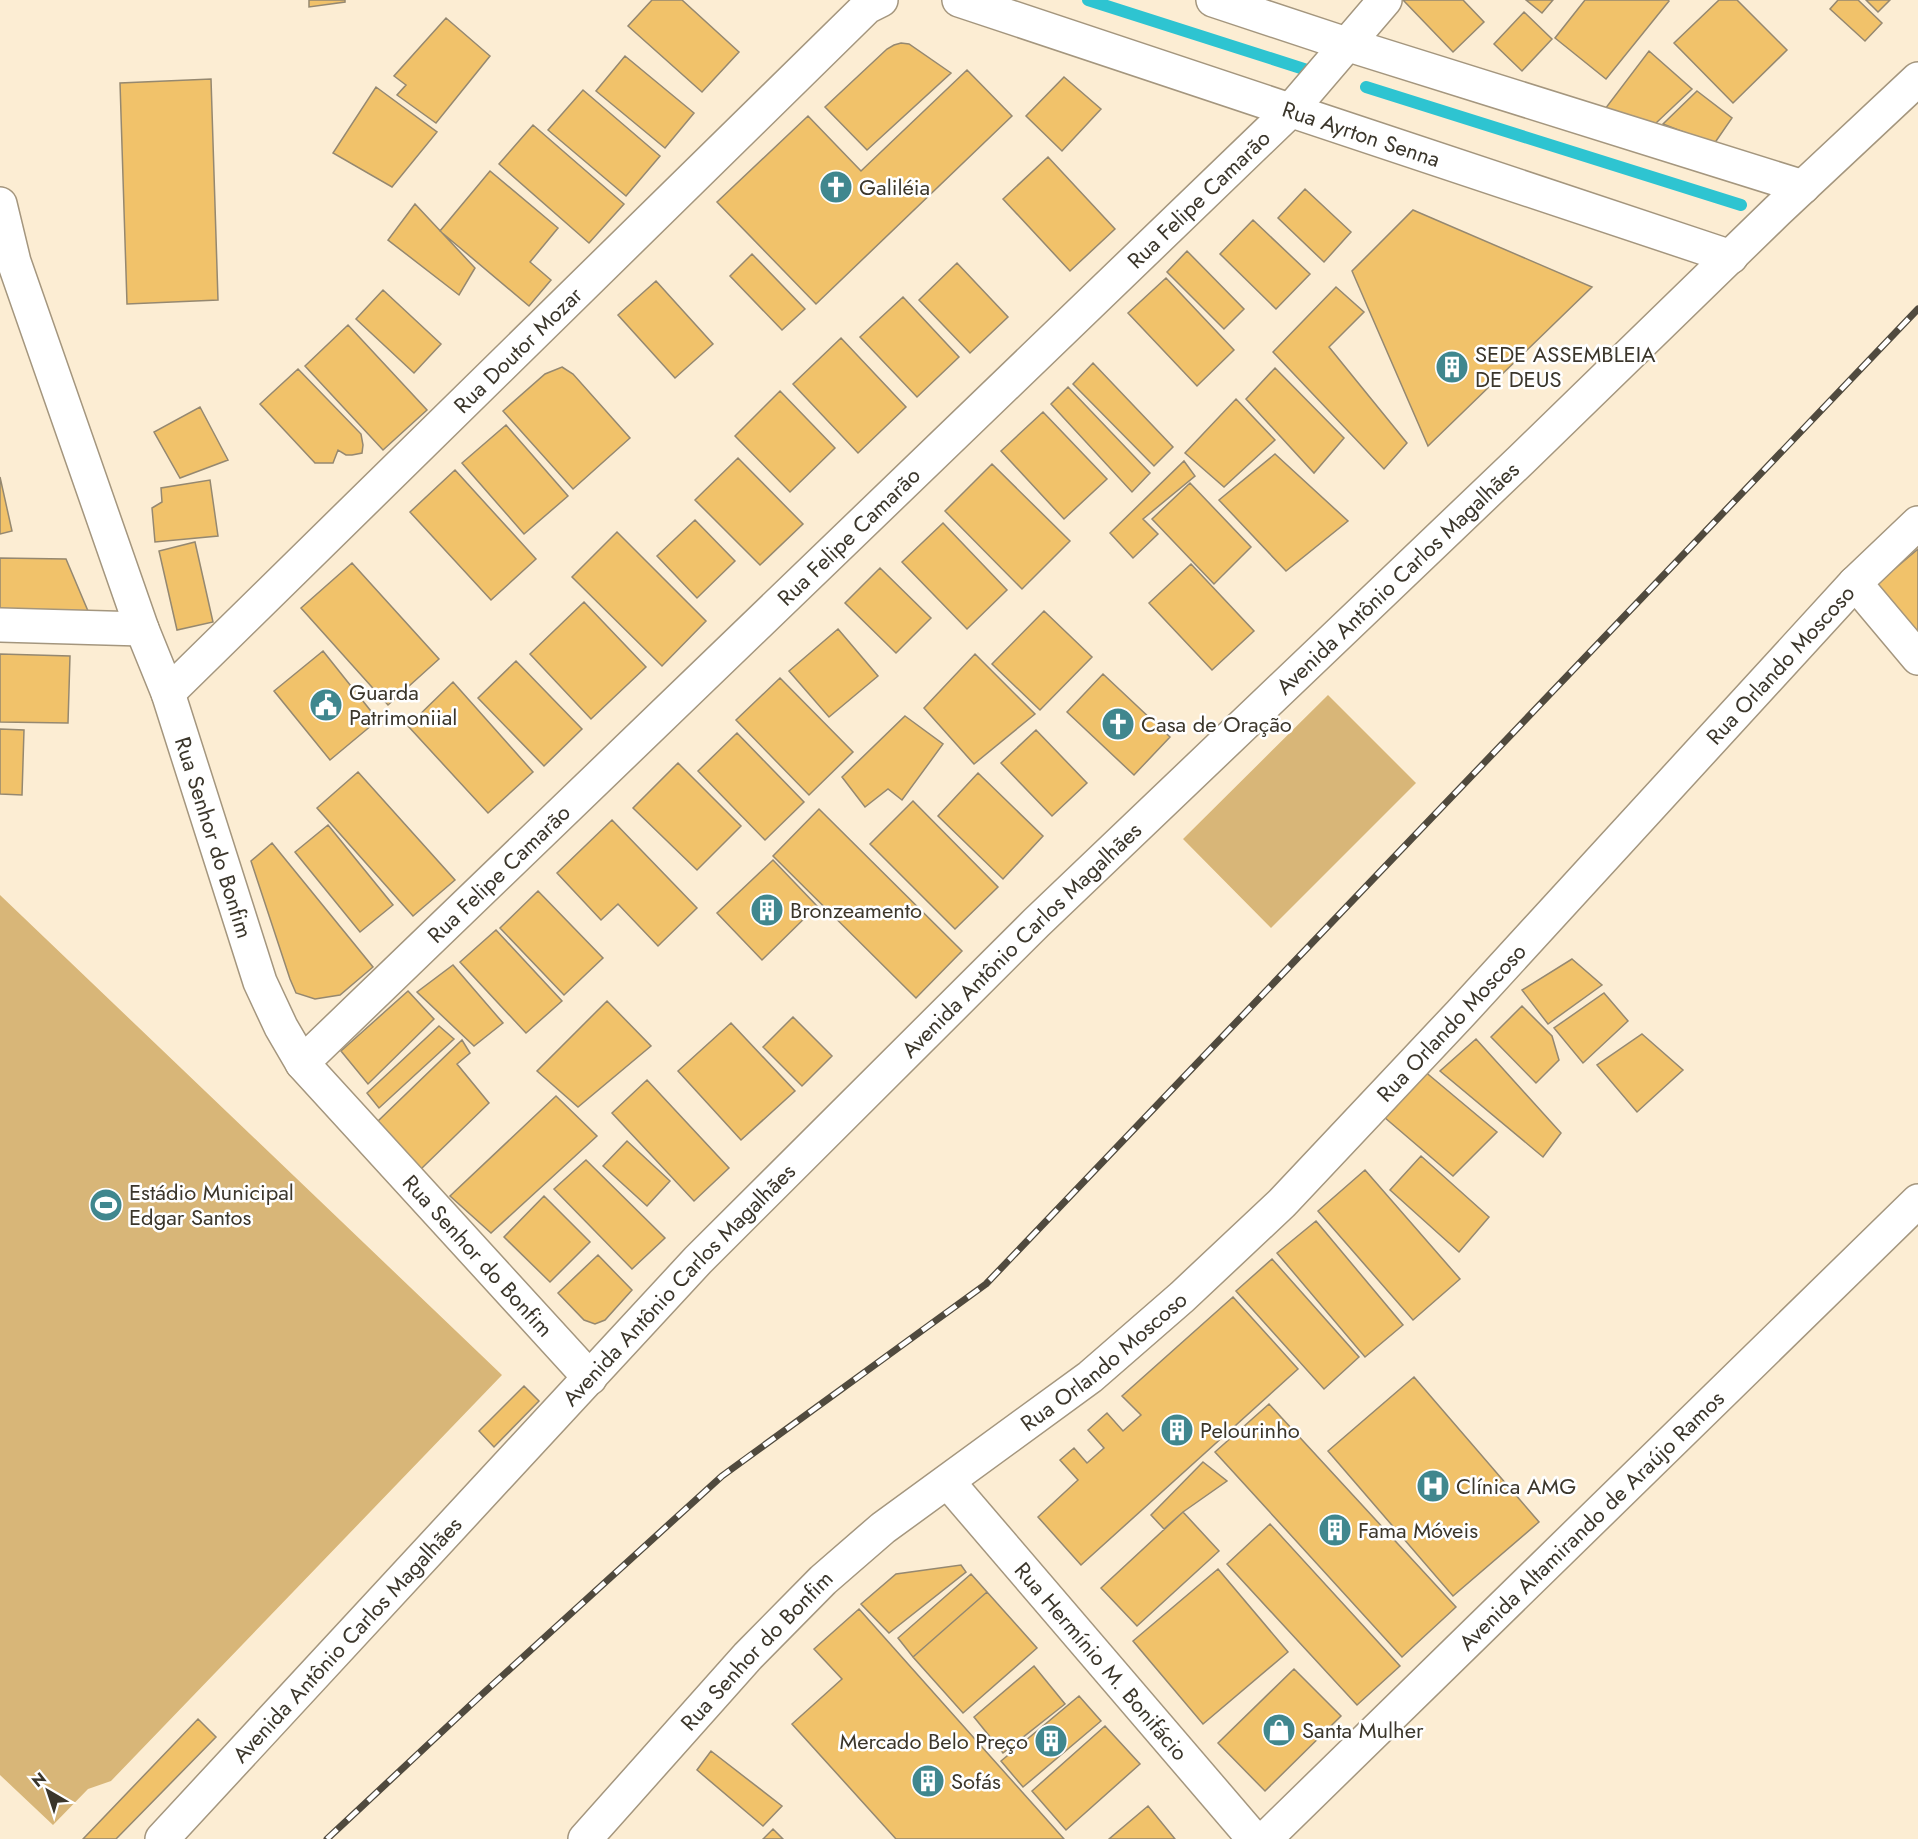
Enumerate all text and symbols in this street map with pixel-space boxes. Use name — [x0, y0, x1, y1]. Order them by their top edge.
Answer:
street label: Rua Ayrton Senna — [1278, 93, 1444, 175]
street label: Rua Felipe Camarão — [1120, 122, 1277, 276]
church icon: Galiléia — [818, 169, 854, 205]
place label: Galiléia — [859, 171, 930, 203]
street label: Rua Doutor Mozar — [446, 279, 590, 420]
place label: SEDE ASSEMBLEIA DE DEUS — [1475, 338, 1656, 395]
building icon: SEDE ASSEMBLEIA DE DEUS — [1434, 349, 1470, 385]
street label: Avenida Antônio Carlos Magalhães — [1269, 454, 1526, 702]
street label: Rua Felipe Camarão — [770, 460, 927, 613]
street label: Rua Orlando Moscoso — [1699, 578, 1862, 752]
place label: Guarda Patrimoniial — [349, 676, 457, 733]
public building icon: Guarda Patrimoniial — [308, 687, 344, 723]
church icon: Casa de Oração — [1100, 706, 1136, 742]
place label: Casa de Oração — [1141, 708, 1292, 740]
street label: Rua Senhor do Bonfim — [167, 733, 261, 942]
street label: Rua Felipe Camarão — [420, 797, 577, 950]
street label: Avenida Antônio Carlos Magalhães — [894, 814, 1149, 1065]
building icon: Bronzeamento — [749, 892, 785, 928]
place label: Bronzeamento — [790, 894, 922, 926]
street label: Rua Orlando Moscoso — [1369, 936, 1533, 1109]
street label: Avenida Antônio Carlos Magalhães — [555, 1156, 803, 1413]
street label: Rua Senhor do Bonfim — [395, 1167, 561, 1344]
place label: Estádio Municipal Edgar Santos — [129, 1176, 294, 1233]
sports icon: Estádio Municipal Edgar Santos — [88, 1187, 124, 1223]
street label: Rua Orlando Moscoso — [1014, 1284, 1194, 1439]
street label: Avenida Altamirando de Araújo Ramos — [1451, 1383, 1731, 1658]
building icon: Pelourinho — [1159, 1412, 1195, 1448]
place label: Pelourinho — [1200, 1414, 1300, 1446]
hospital icon: Clínica AMG — [1415, 1468, 1451, 1504]
place label: Clínica AMG — [1456, 1470, 1576, 1502]
street label: Avenida Antônio Carlos Magalhães — [225, 1509, 469, 1770]
building icon: Fama Móveis — [1317, 1512, 1353, 1548]
place label: Fama Móveis — [1358, 1514, 1478, 1546]
street label: Rua Hermínio M. Bonifácio — [1007, 1555, 1196, 1767]
street label: Rua Senhor do Bonfim — [673, 1563, 840, 1738]
shop icon: Santa Mulher — [1261, 1712, 1297, 1748]
place label: Santa Mulher — [1302, 1714, 1424, 1746]
building icon: Mercado Belo Preço — [1033, 1723, 1069, 1759]
place label: Mercado Belo Preço — [839, 1725, 1028, 1757]
north arrow — [18, 1761, 78, 1821]
building icon: Sofás — [910, 1763, 946, 1799]
place label: Sofás — [951, 1765, 1001, 1797]
text: N — [27, 1767, 51, 1793]

